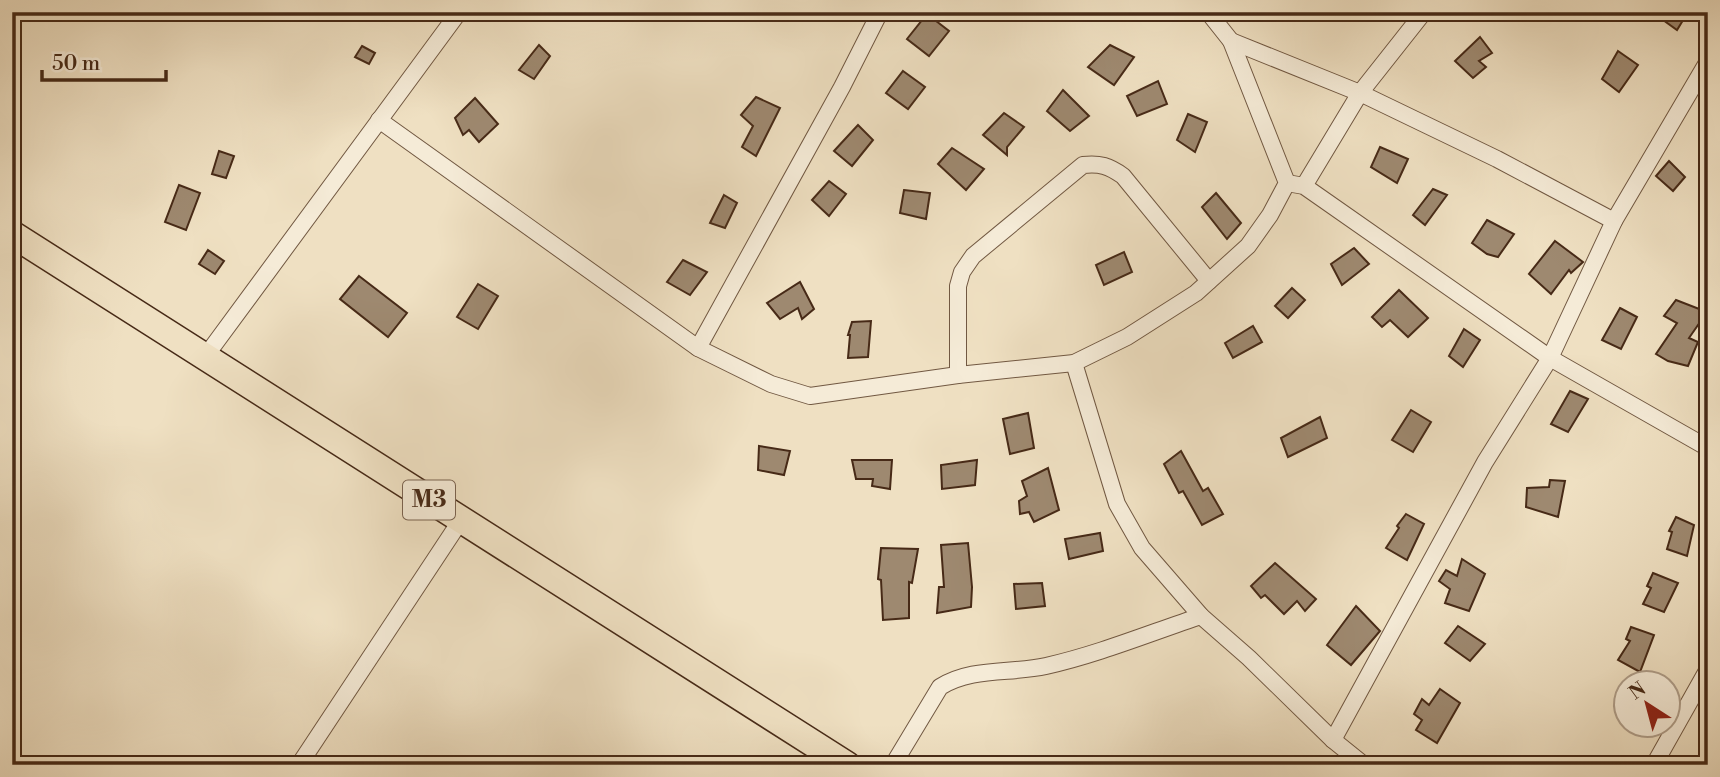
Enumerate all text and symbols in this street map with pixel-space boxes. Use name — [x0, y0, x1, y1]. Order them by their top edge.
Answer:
scale bar — [42, 38, 166, 82]
text: 50 m — [52, 51, 100, 77]
road number: M3 — [403, 480, 455, 520]
north arrow — [1612, 668, 1682, 738]
text: N — [1624, 677, 1651, 705]

